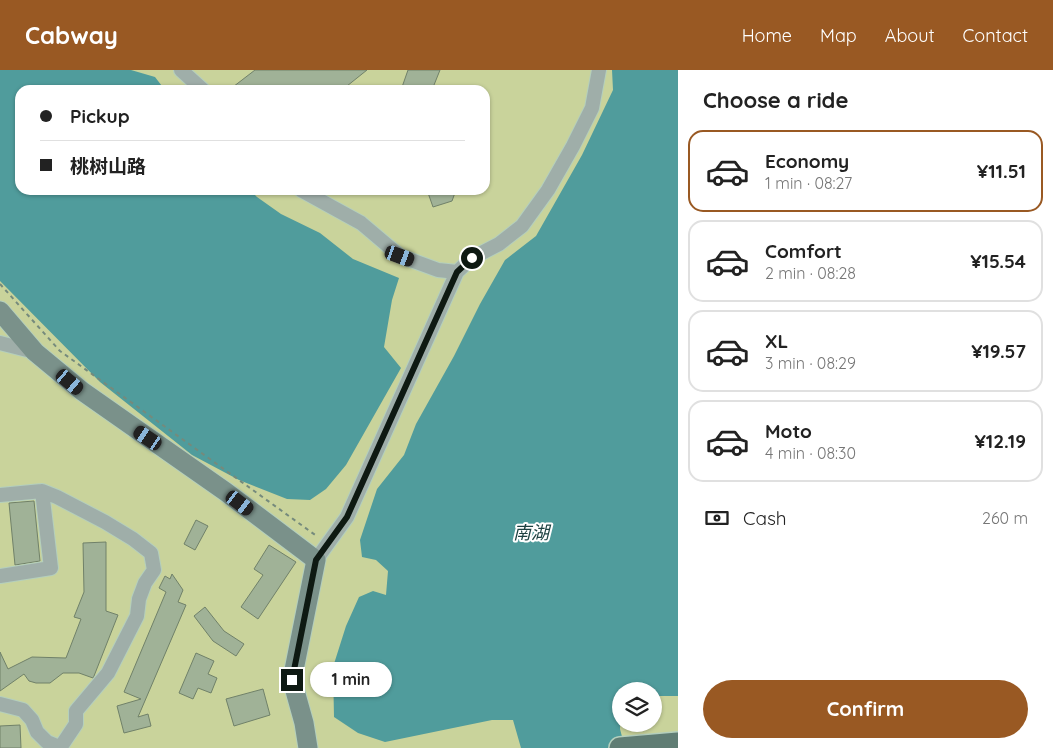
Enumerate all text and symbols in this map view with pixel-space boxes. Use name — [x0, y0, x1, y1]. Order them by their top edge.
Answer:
text: Cabway — [25, 20, 118, 50]
text: Home — [742, 24, 792, 47]
text: Map — [820, 24, 857, 47]
text: About — [885, 24, 935, 47]
text: Contact — [963, 24, 1028, 47]
text: Choose a ride — [703, 86, 848, 114]
text: Pickup — [70, 104, 130, 128]
icon: car — [705, 149, 750, 194]
text: Economy — [765, 149, 849, 173]
text: 桃树山路 — [70, 154, 146, 178]
text: ¥11.51 — [977, 159, 1026, 183]
text: 1 min · 08:27 — [765, 173, 852, 193]
icon: car — [705, 239, 750, 284]
text: Comfort — [765, 239, 842, 263]
car — [383, 244, 416, 268]
route start — [461, 247, 483, 269]
text: ¥15.54 — [970, 249, 1026, 273]
text: 2 min · 08:28 — [765, 263, 856, 283]
icon: car — [705, 329, 750, 374]
text: XL — [765, 329, 788, 353]
text: ¥19.57 — [971, 339, 1026, 363]
text: 3 min · 08:29 — [765, 353, 856, 373]
car — [53, 367, 86, 397]
icon: car — [705, 419, 750, 464]
text: Moto — [765, 419, 812, 443]
car — [131, 423, 164, 453]
text: ¥12.19 — [975, 429, 1026, 453]
text: 4 min · 08:30 — [765, 443, 856, 463]
car — [223, 488, 256, 518]
icon: cash — [703, 504, 731, 532]
text: Cash — [743, 506, 787, 530]
text: 260 m — [982, 508, 1028, 528]
water label: 南湖 — [513, 521, 552, 544]
callout: 1 min — [310, 662, 392, 698]
route end — [281, 669, 303, 691]
text: 1 min — [332, 669, 370, 689]
button: Confirm — [703, 680, 1028, 738]
map controls — [612, 682, 662, 732]
button: layers — [612, 682, 662, 732]

